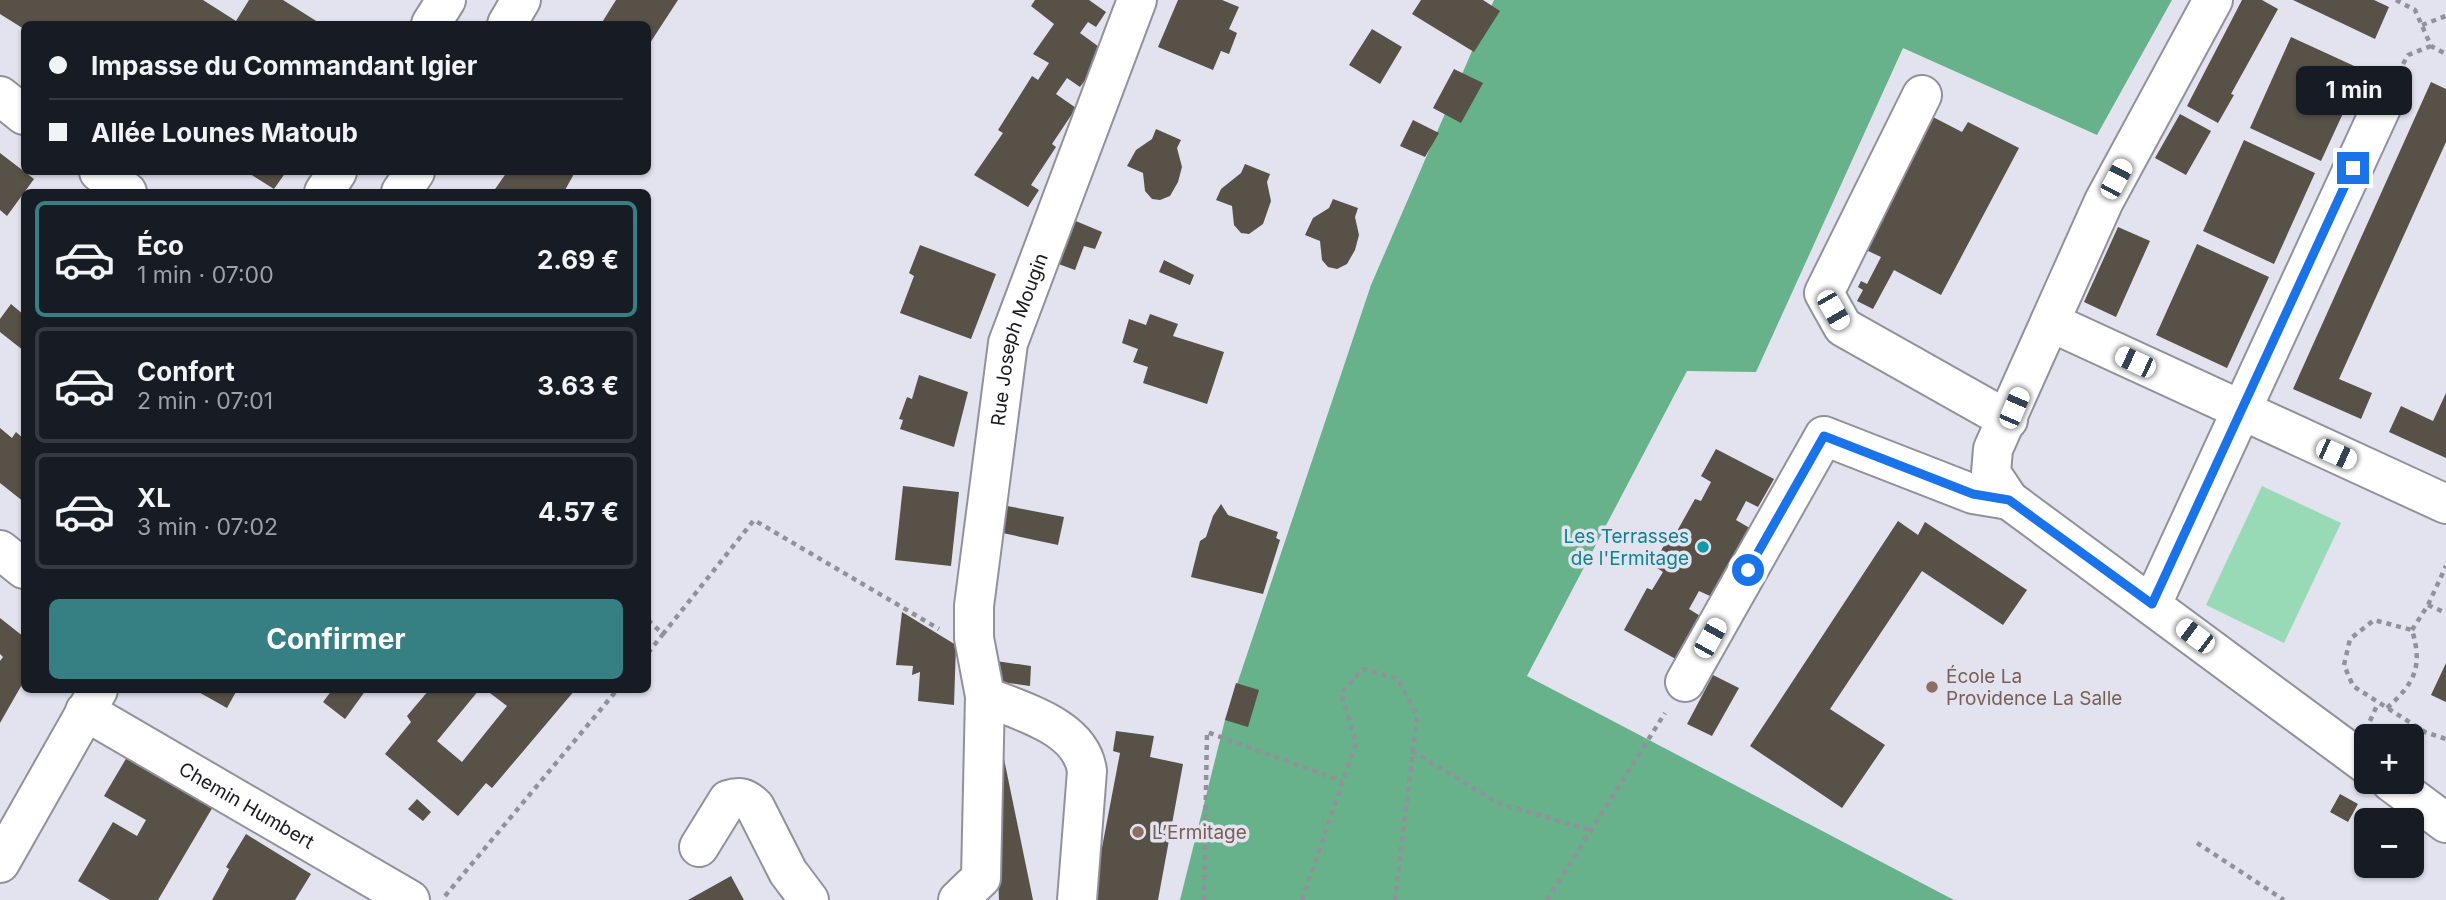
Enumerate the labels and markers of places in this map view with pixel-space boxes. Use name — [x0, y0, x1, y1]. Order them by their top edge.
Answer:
place label: Les Terrasses de l'Ermitage — [1564, 525, 1689, 570]
marker: Les Terrasses de l'Ermitage — [1695, 539, 1711, 555]
place label: École La Providence La Salle — [1946, 664, 2122, 710]
marker: École La Providence La Salle — [1924, 679, 1940, 695]
place label: L’Ermitage — [1152, 821, 1247, 844]
marker: L’Ermitage — [1130, 824, 1146, 840]

